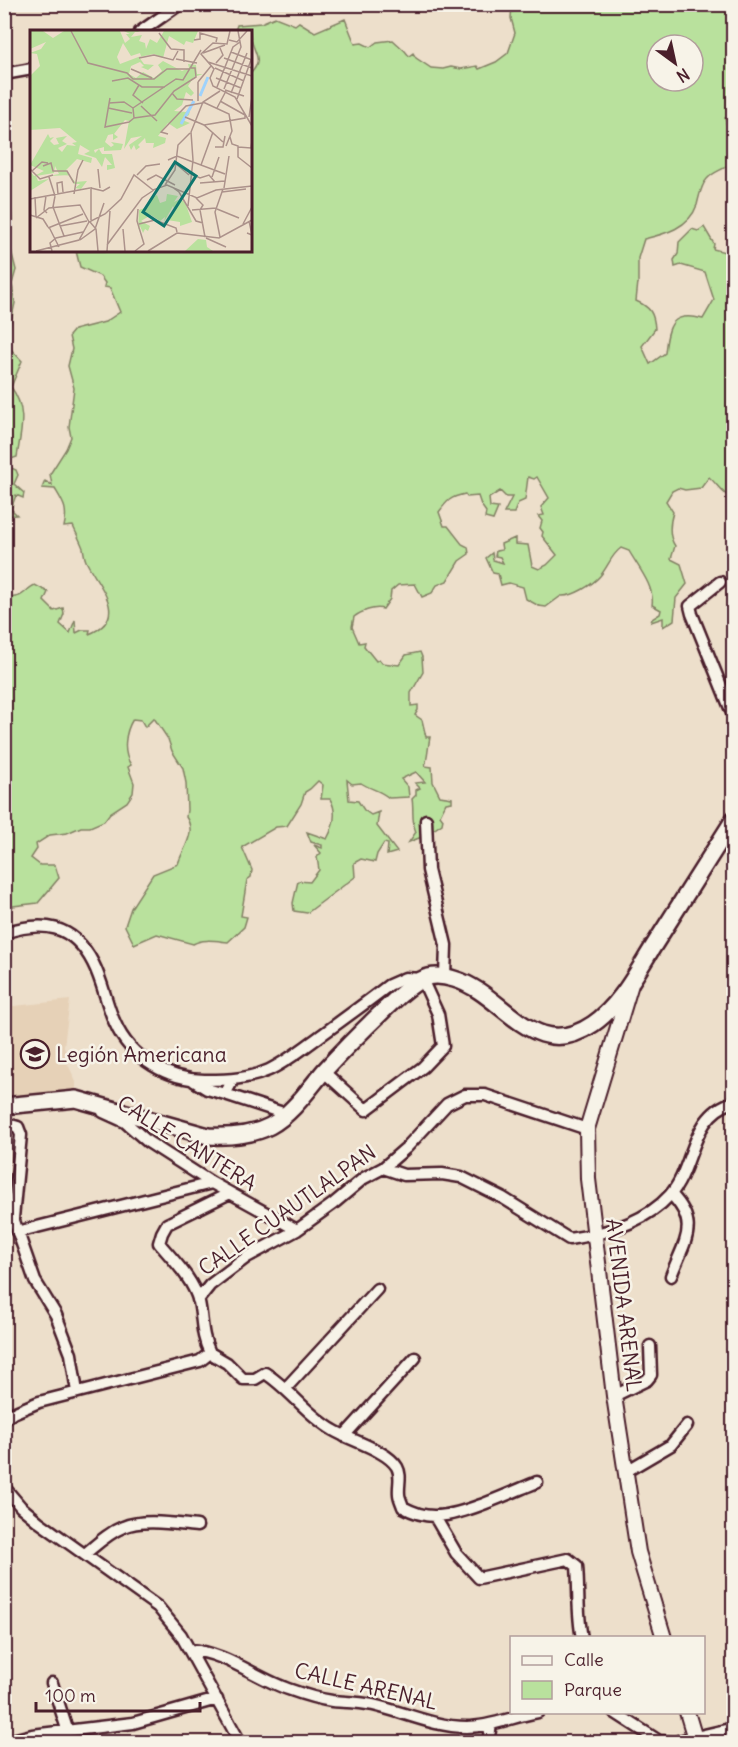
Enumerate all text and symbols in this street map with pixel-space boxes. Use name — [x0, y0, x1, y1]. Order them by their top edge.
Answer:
inset map — [30, 30, 252, 252]
north arrow — [645, 33, 705, 93]
text: N — [673, 64, 693, 87]
school or university icon: Legión Americana — [19, 1038, 51, 1070]
place label: Legión Americana — [56, 1041, 227, 1068]
street label: CALLE CANTERA — [112, 1089, 262, 1197]
street label: CALLE CUAUTLALPAN — [193, 1138, 381, 1282]
street label: AVENIDA ARENAL — [600, 1217, 648, 1393]
legend — [510, 1636, 705, 1714]
text: Calle — [564, 1648, 604, 1671]
street label: CALLE ARENAL — [292, 1656, 440, 1716]
scale bar — [36, 1675, 200, 1713]
text: Parque — [564, 1678, 622, 1701]
text: 100 m — [45, 1684, 96, 1707]

